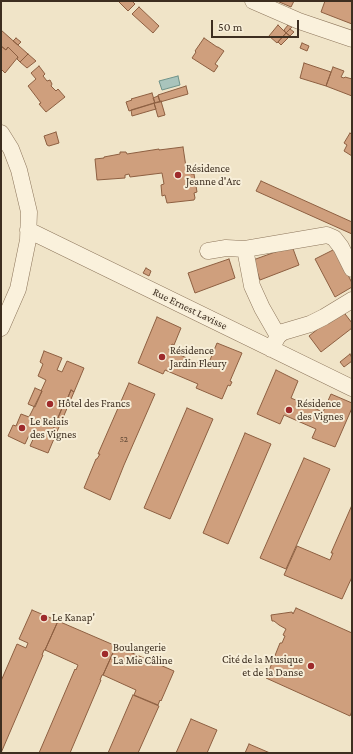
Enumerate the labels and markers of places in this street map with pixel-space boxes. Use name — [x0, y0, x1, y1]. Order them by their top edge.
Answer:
place label: Résidence Jeanne d'Arc — [186, 162, 241, 188]
marker: Résidence Jeanne d'Arc — [173, 170, 183, 180]
place label: Résidence Jardin Fleury — [170, 344, 227, 370]
marker: Résidence Jardin Fleury — [157, 352, 167, 362]
place label: Hôtel des Francs — [58, 397, 130, 411]
place label: Résidence des Vignes — [297, 397, 343, 423]
marker: Hôtel des Francs — [45, 399, 55, 409]
marker: Résidence des Vignes — [284, 405, 294, 415]
place label: Le Relais des Vignes — [30, 415, 76, 441]
marker: Le Relais des Vignes — [17, 423, 27, 433]
place label: Le Kanap' — [52, 611, 95, 625]
marker: Le Kanap' — [39, 613, 49, 623]
place label: Boulangerie La Mie Câline — [113, 641, 173, 667]
marker: Boulangerie La Mie Câline — [100, 649, 110, 659]
place label: Cité de la Musique et de la Danse — [222, 653, 303, 679]
marker: Cité de la Musique et de la Danse — [306, 661, 316, 671]

